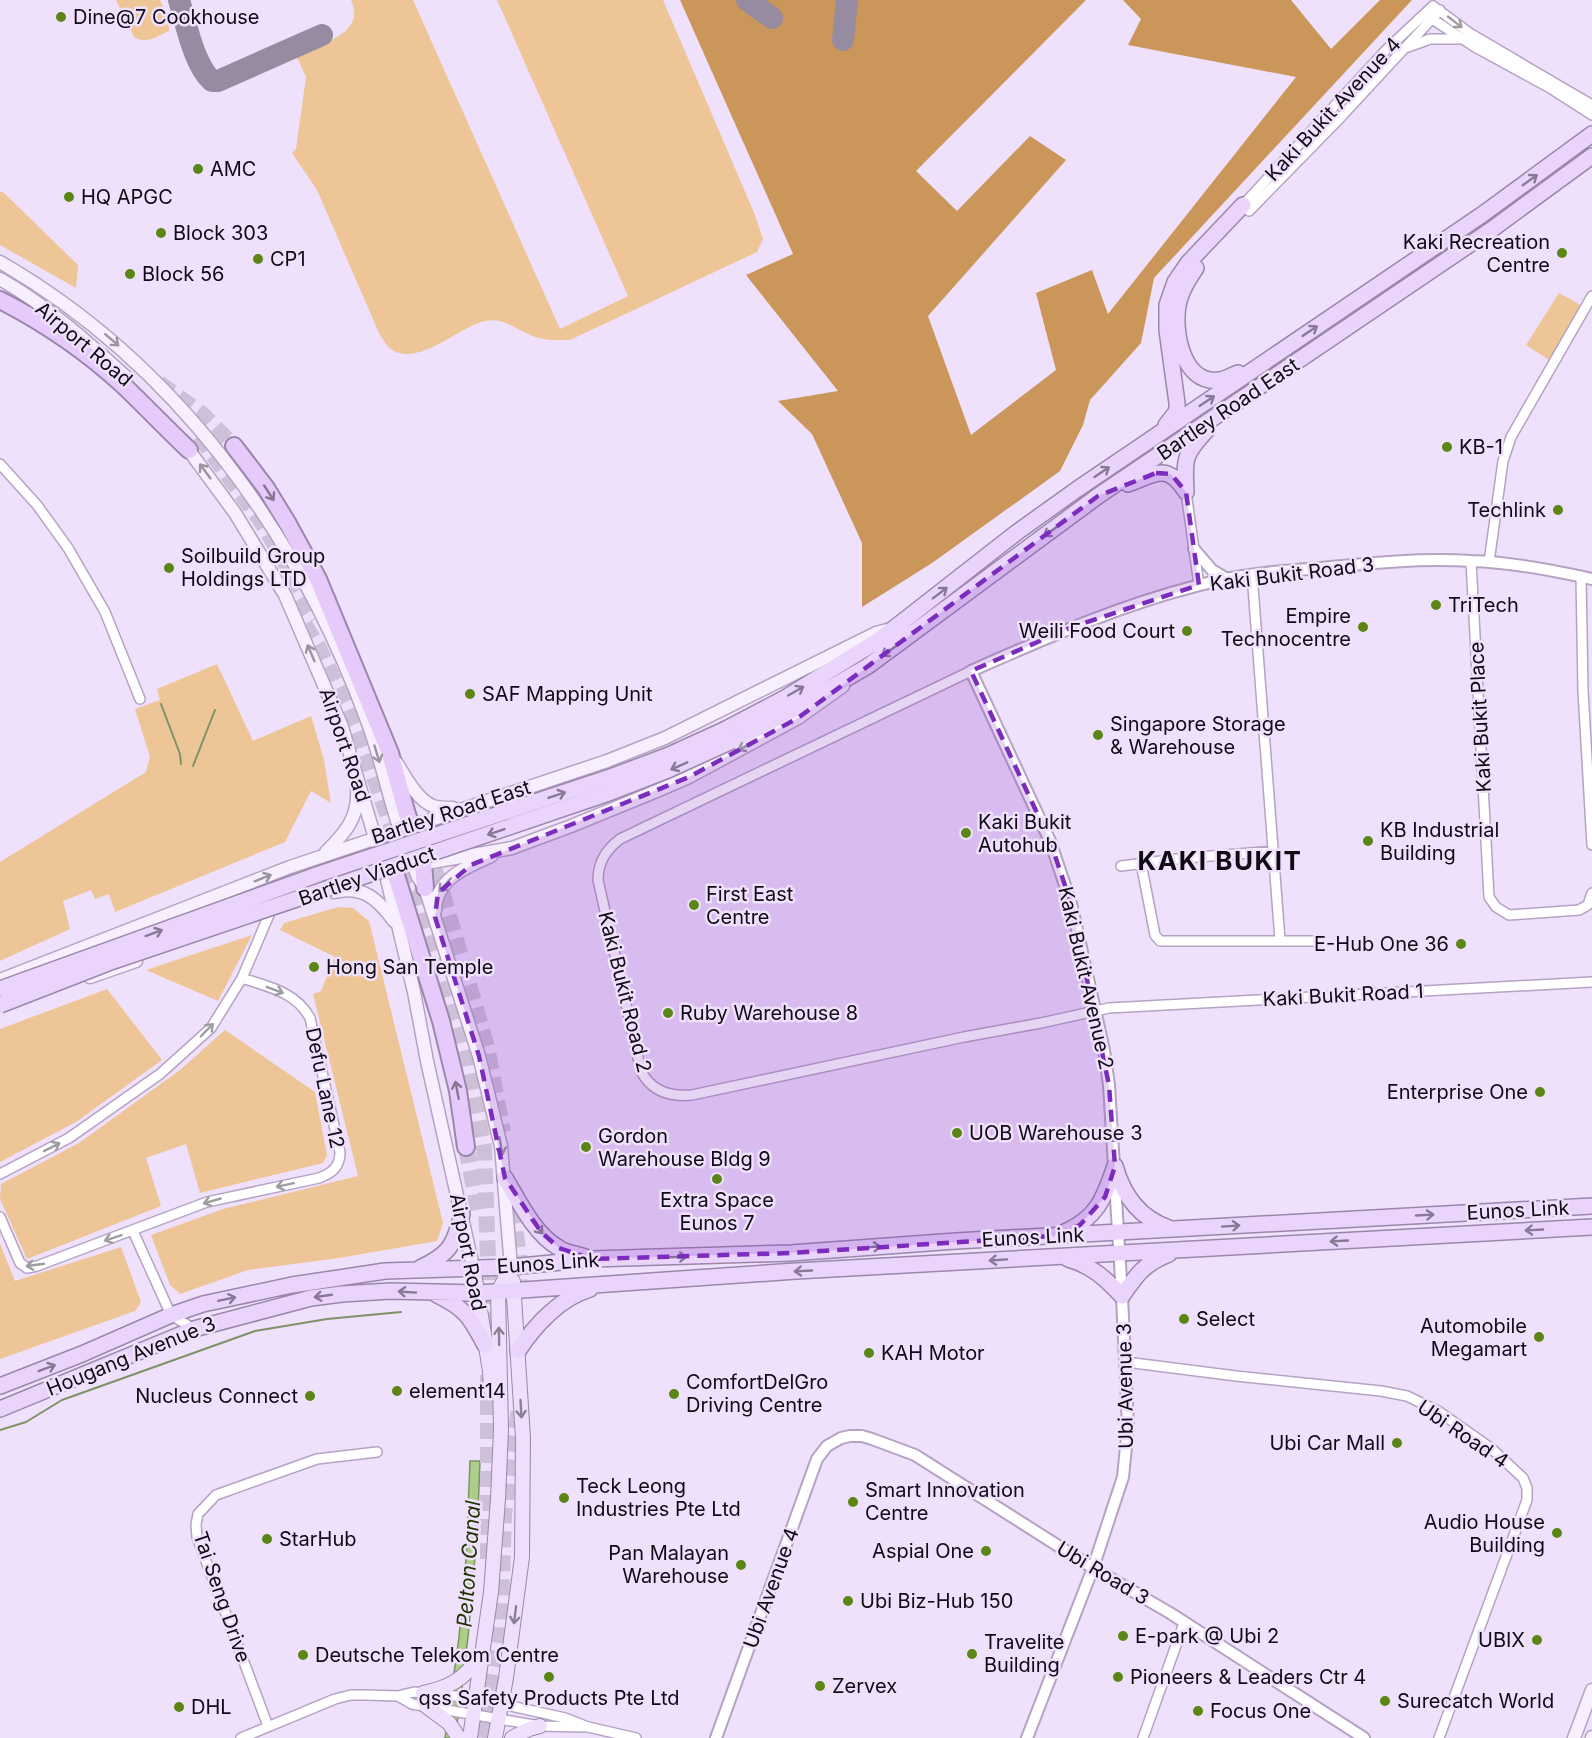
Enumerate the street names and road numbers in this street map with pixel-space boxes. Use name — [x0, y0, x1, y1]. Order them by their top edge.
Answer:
street label: Kaki Bukit Avenue 4 — [1260, 32, 1406, 186]
street label: Airport Road — [31, 297, 137, 391]
street label: Bartley Road East — [1153, 352, 1304, 465]
street label: Kaki Bukit Road 3 — [1209, 552, 1375, 596]
street label: Kaki Bukit Place — [1464, 641, 1496, 793]
street label: Airport Road — [314, 685, 376, 805]
street label: Bartley Road East — [368, 775, 534, 849]
street label: Bartley Viaduct — [295, 841, 439, 911]
street label: Kaki Bukit Avenue 2 — [1053, 884, 1119, 1072]
street label: Kaki Bukit Road 2 — [593, 909, 657, 1075]
street label: Kaki Bukit Road 1 — [1262, 979, 1424, 1011]
street label: Defu Lane 12 — [300, 1025, 350, 1151]
street label: Airport Road — [445, 1191, 491, 1313]
street label: Eunos Link — [1466, 1195, 1570, 1225]
street label: Eunos Link — [981, 1222, 1085, 1252]
street label: Eunos Link — [496, 1247, 600, 1279]
street label: Hougang Avenue 3 — [43, 1311, 219, 1401]
street label: Ubi Avenue 3 — [1112, 1323, 1138, 1449]
street label: Ubi Road 4 — [1413, 1395, 1513, 1473]
street label: Ubi Avenue 4 — [738, 1525, 804, 1651]
street label: Tai Seng Drive — [188, 1528, 256, 1666]
street label: Ubi Road 3 — [1052, 1536, 1154, 1610]

